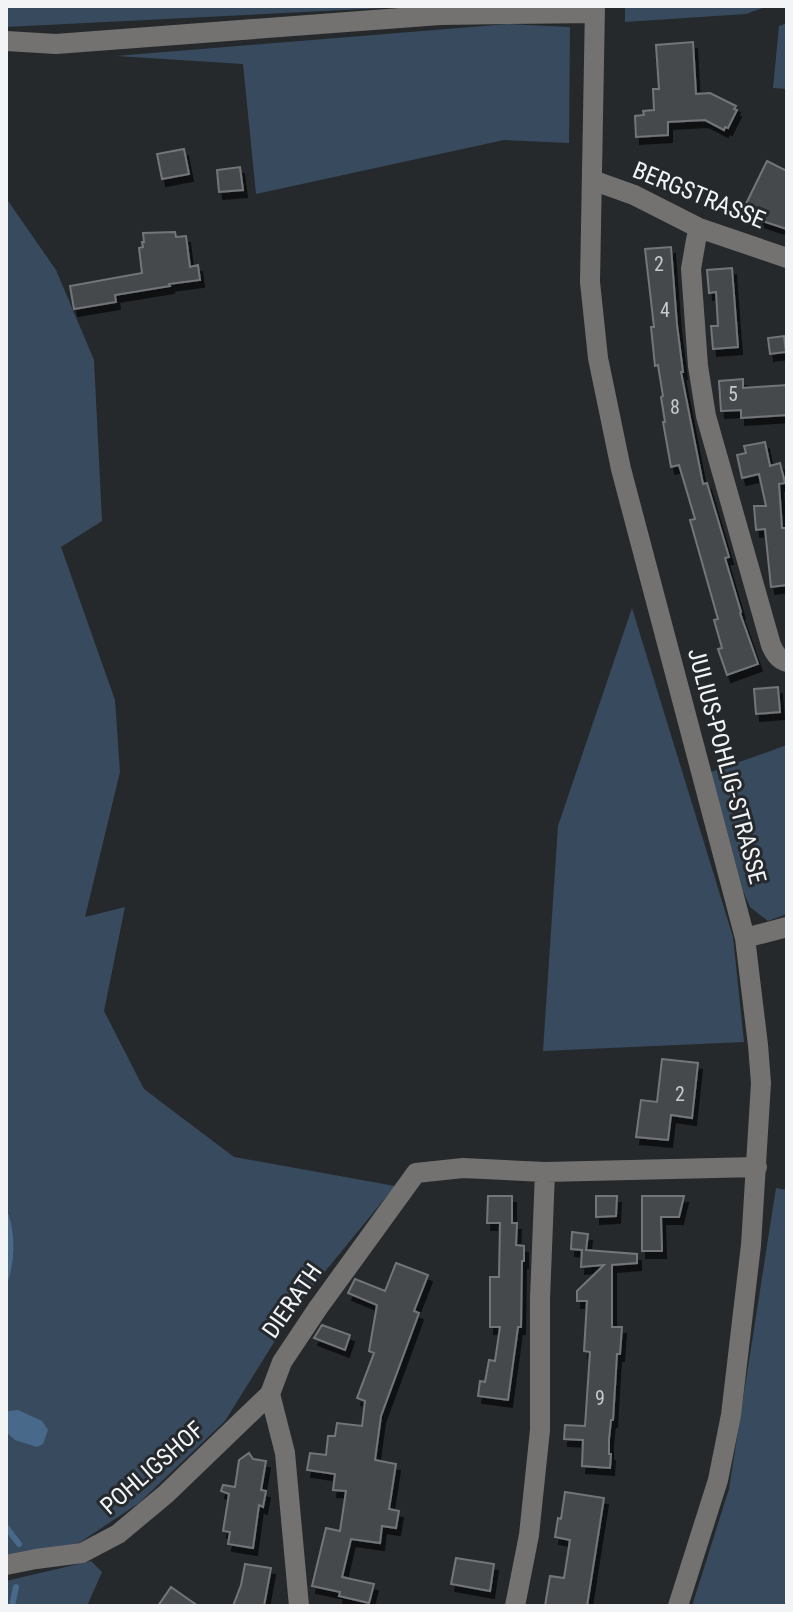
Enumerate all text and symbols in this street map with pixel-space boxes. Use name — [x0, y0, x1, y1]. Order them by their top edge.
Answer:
street label: BERGSTRASSE — [629, 156, 769, 234]
house number: 2 — [654, 252, 664, 276]
house number: 4 — [660, 298, 670, 322]
house number: 5 — [728, 382, 738, 406]
house number: 8 — [670, 395, 680, 419]
street label: JULIUS-POHLIG-STRASSE — [682, 645, 772, 887]
house number: 2 — [675, 1082, 685, 1106]
street label: DIERATH — [256, 1259, 328, 1343]
house number: 9 — [595, 1386, 605, 1410]
street label: POHLIGSHOF — [95, 1416, 209, 1520]

